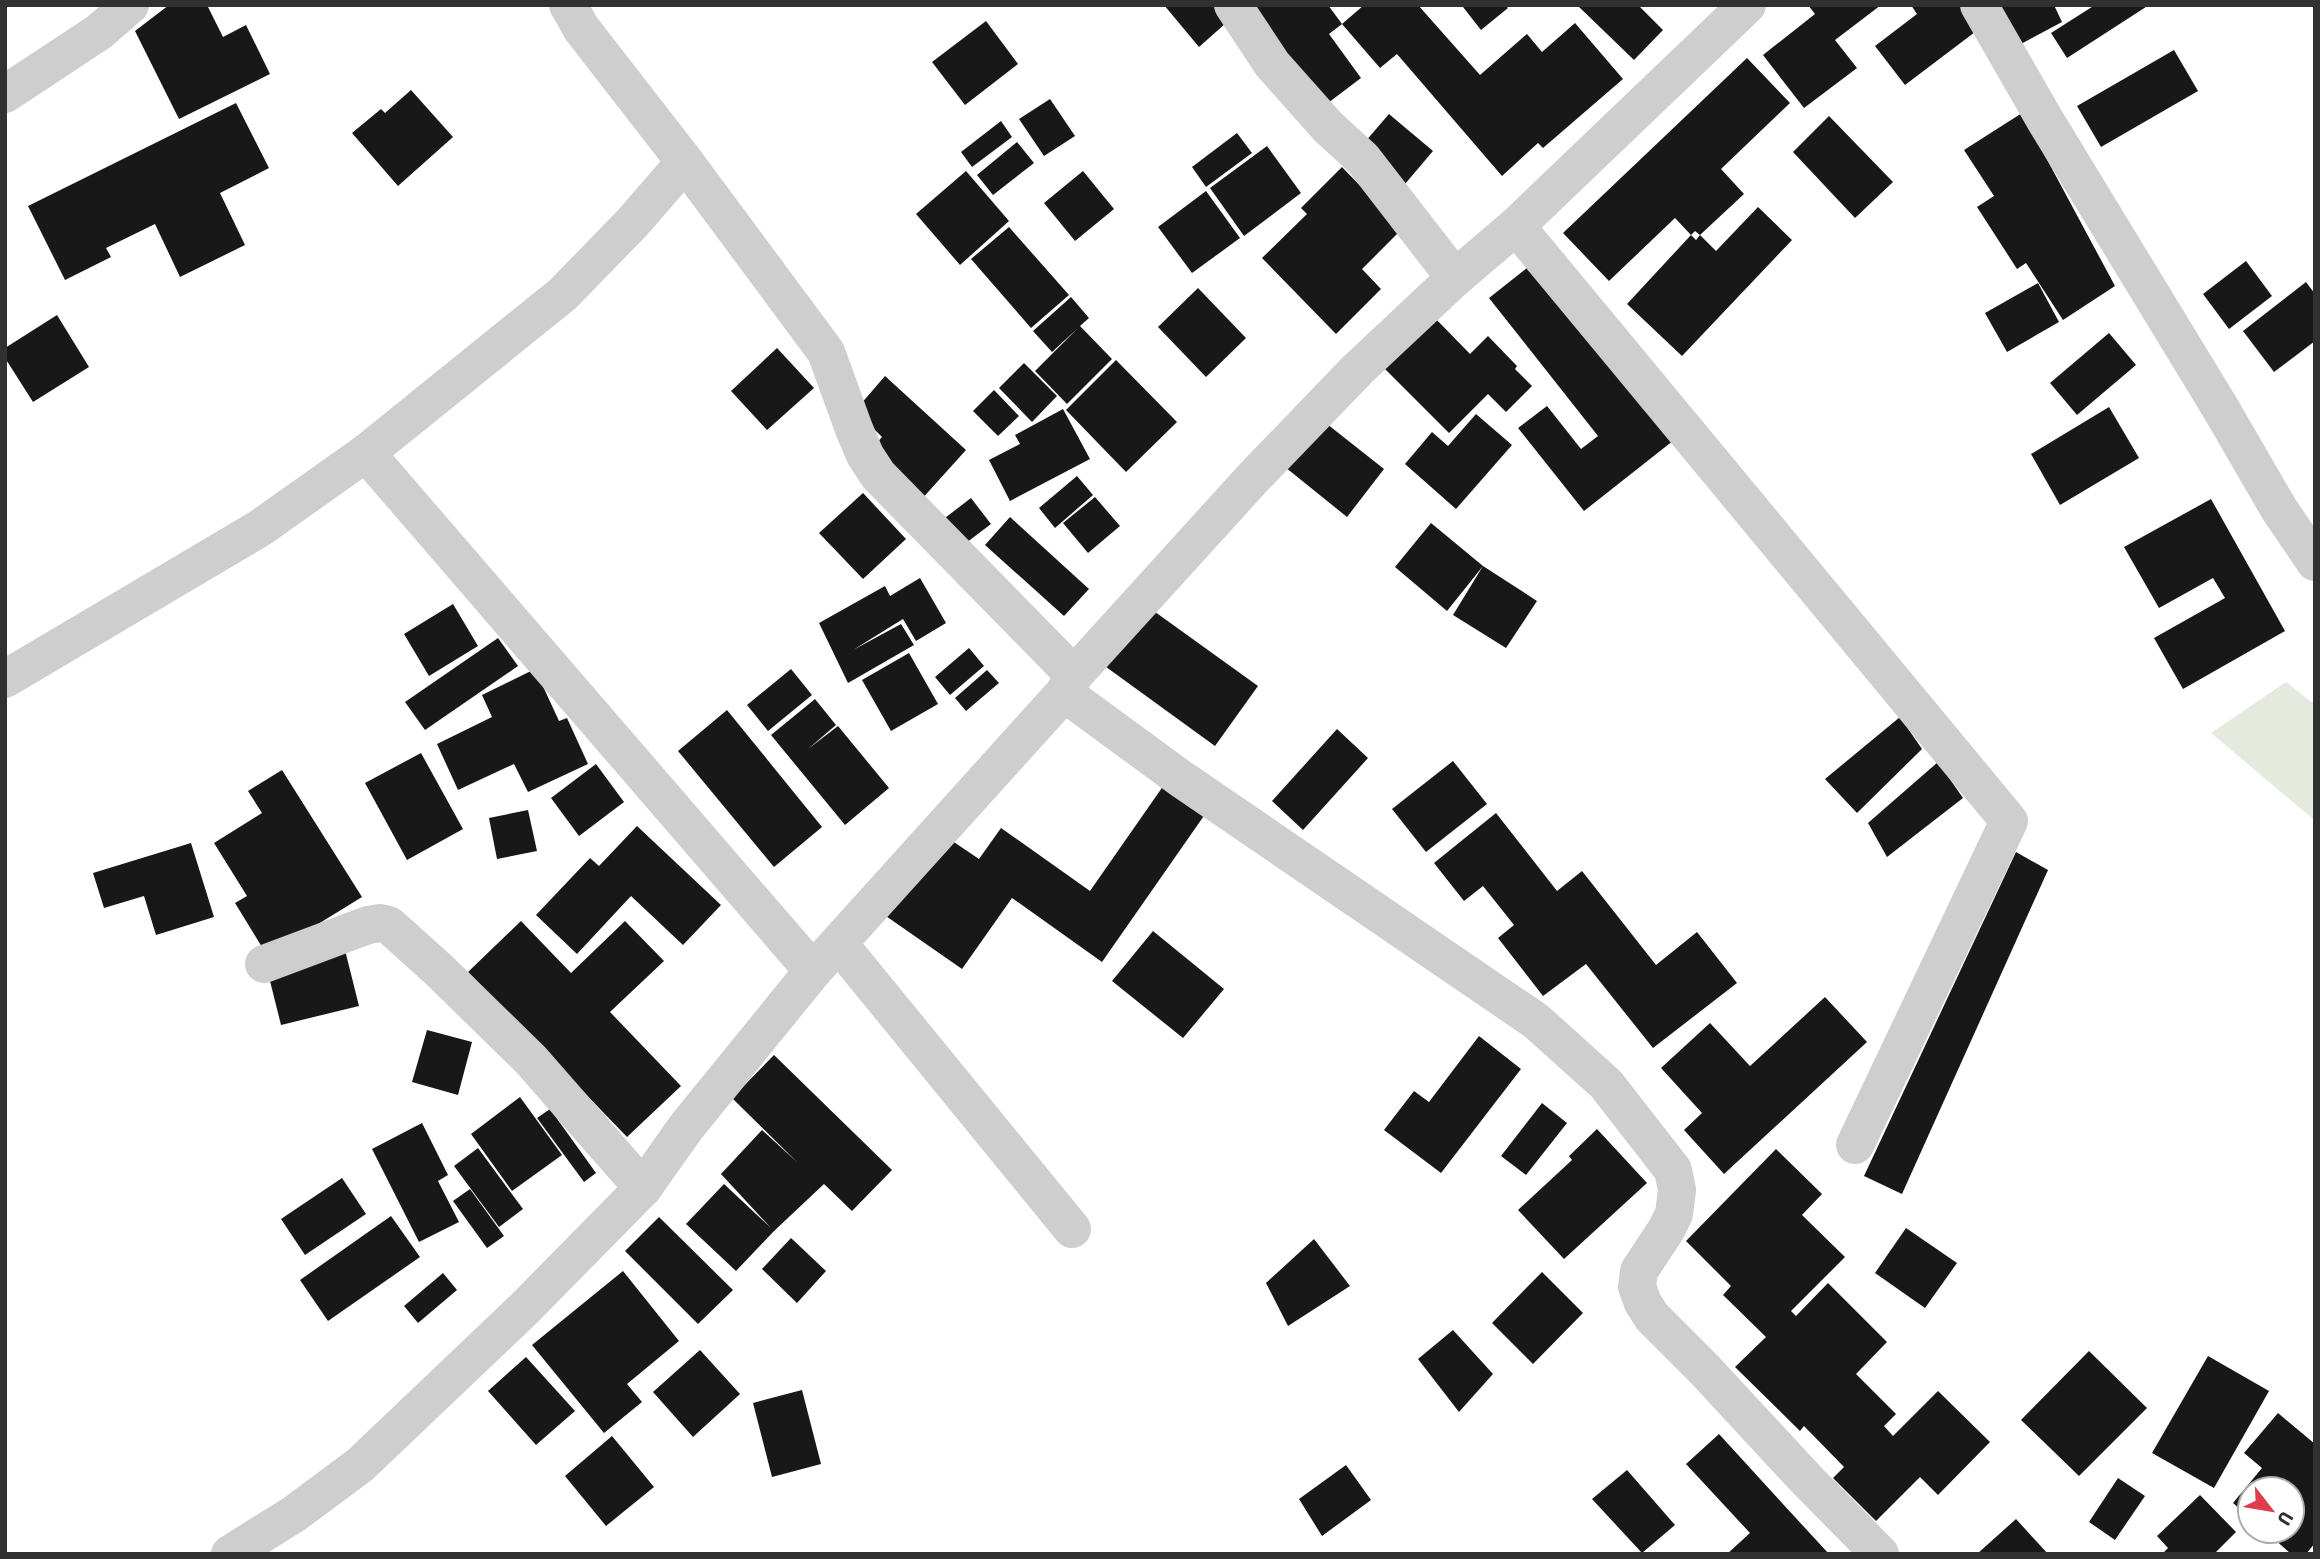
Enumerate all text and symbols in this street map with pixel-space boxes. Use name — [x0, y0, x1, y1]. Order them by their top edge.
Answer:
north arrow — [2236, 1475, 2306, 1545]
text: U — [2273, 1508, 2298, 1529]

